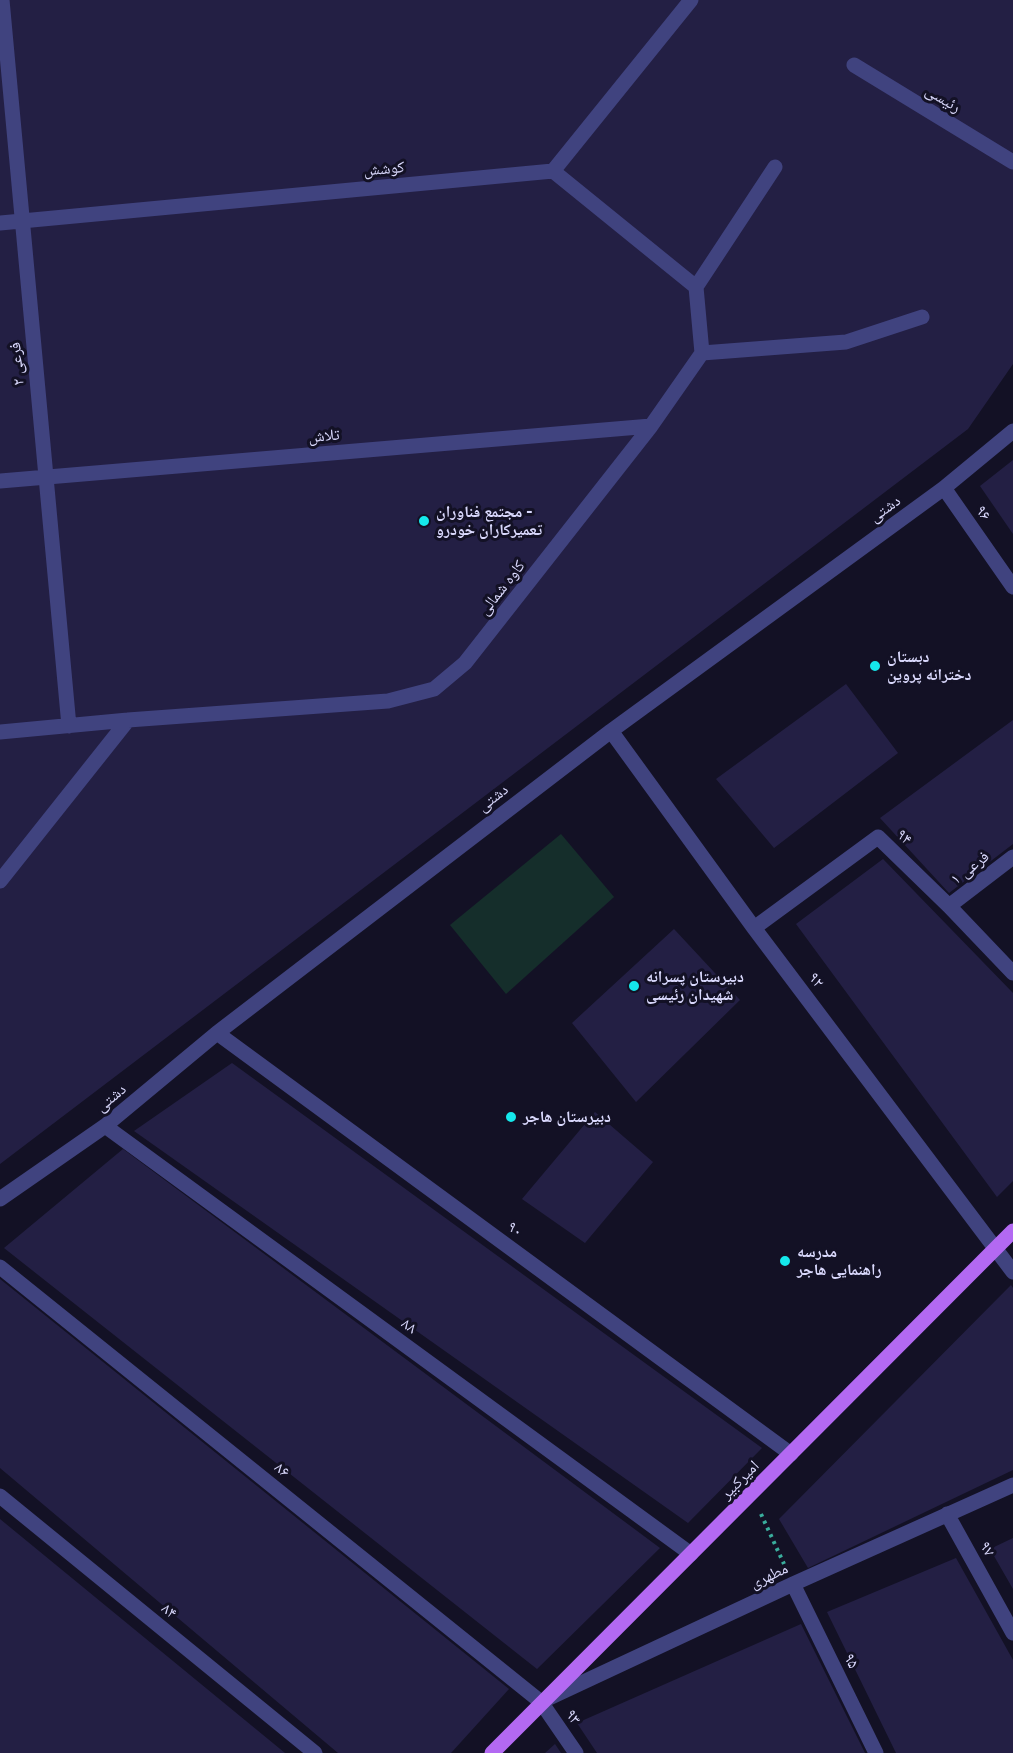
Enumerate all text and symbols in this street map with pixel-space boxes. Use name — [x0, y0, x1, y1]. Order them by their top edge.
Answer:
street label: رئیسی — [922, 81, 964, 117]
street label: کوشش — [363, 158, 405, 180]
street label: فرعی ۲ — [6, 341, 28, 387]
street label: تلاش — [307, 425, 341, 447]
street label: دشتی — [866, 491, 904, 527]
place label: مجتمع فناوران - تعمیرکاران خودرو — [436, 502, 542, 540]
street label: ۹۶ — [971, 502, 995, 524]
marker: مجتمع فناوران - تعمیرکاران خودرو — [417, 514, 431, 528]
street label: کاوه شمالی — [475, 557, 529, 619]
place label: دبستان دخترانه پروین — [887, 647, 971, 685]
marker: دبستان دخترانه پروین — [868, 659, 882, 673]
street label: دشتی — [474, 780, 512, 816]
street label: ۹۴ — [892, 825, 916, 849]
street label: فرعی ۱ — [947, 847, 993, 889]
place label: دبیرستان پسرانه شهیدان رئیسی — [646, 967, 744, 1005]
street label: ۹۲ — [804, 968, 828, 992]
marker: دبیرستان پسرانه شهیدان رئیسی — [627, 979, 641, 993]
street label: دشتی — [92, 1080, 130, 1116]
place label: دبیرستان هاجر — [523, 1107, 611, 1127]
marker: دبیرستان هاجر — [504, 1110, 518, 1124]
street label: ۹۰ — [504, 1217, 526, 1241]
place label: مدرسه راهنمایی هاجر — [797, 1242, 882, 1280]
marker: مدرسه راهنمایی هاجر — [778, 1254, 792, 1268]
street label: ۸۸ — [398, 1314, 420, 1338]
street label: امیرکبیر — [717, 1457, 763, 1503]
street label: ۸۶ — [270, 1458, 294, 1482]
street label: ۹۷ — [975, 1538, 999, 1560]
street label: مطهری — [747, 1559, 791, 1593]
street label: ۸۴ — [157, 1599, 181, 1623]
street label: ۹۵ — [839, 1650, 863, 1672]
street label: ۹۳ — [561, 1706, 585, 1728]

